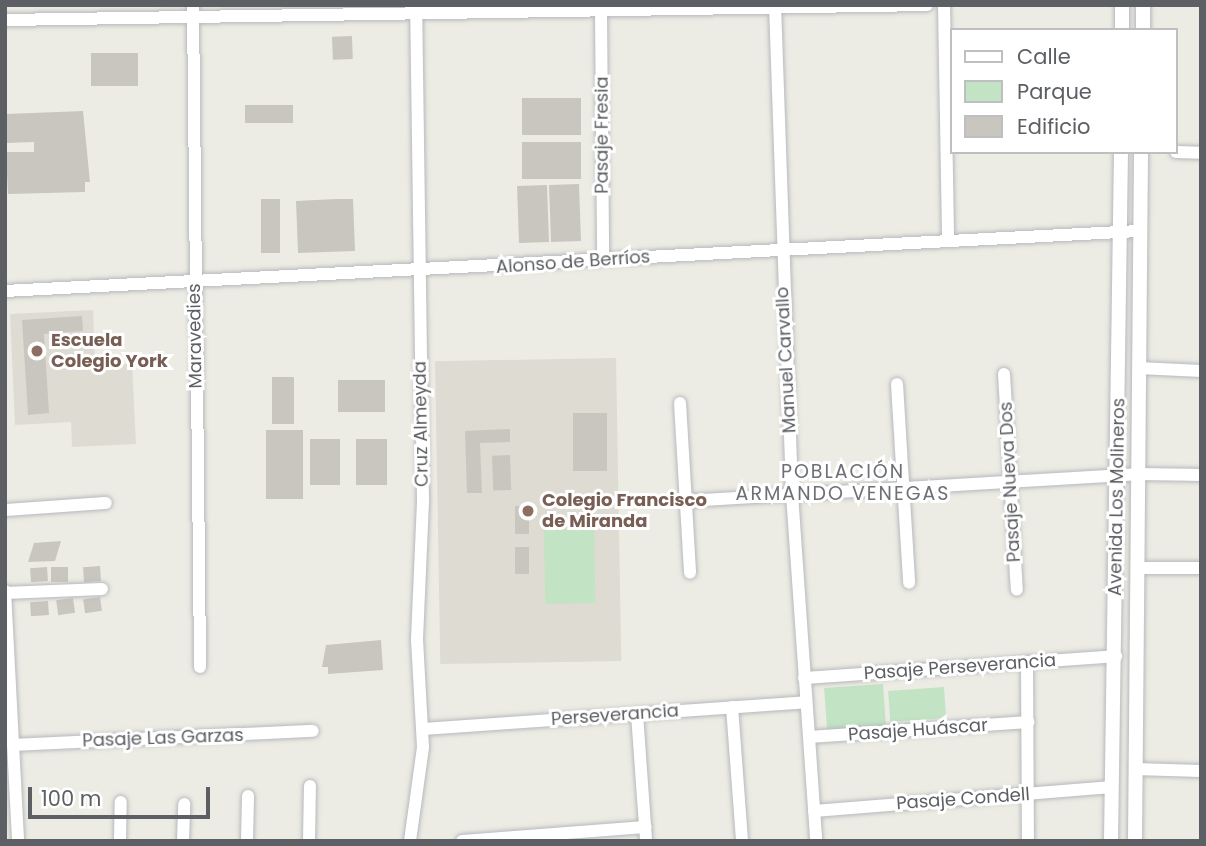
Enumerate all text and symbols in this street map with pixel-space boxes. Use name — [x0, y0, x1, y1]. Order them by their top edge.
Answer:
legend — [950, 28, 1178, 154]
text: Calle — [1017, 42, 1071, 71]
street label: Pasaje Fresia — [591, 76, 613, 194]
text: Parque — [1017, 77, 1092, 106]
text: Edificio — [1017, 112, 1091, 141]
street label: Alonso de Berríos — [495, 246, 651, 278]
street label: Maravedies — [183, 283, 207, 389]
street label: Manuel Carvallo — [771, 286, 801, 434]
place label: Escuela Colegio York — [51, 330, 168, 372]
marker: Escuela Colegio York — [29, 343, 45, 359]
street label: Cruz Almeyda — [409, 361, 433, 487]
street label: Avenida Los Molineros — [1104, 398, 1130, 596]
street label: Pasaje Nueva Dos — [995, 401, 1025, 563]
district label: POBLACIÓN ARMANDO VENEGAS — [737, 461, 949, 505]
place label: Colegio Francisco de Miranda — [542, 490, 707, 532]
marker: Colegio Francisco de Miranda — [520, 503, 536, 519]
street label: Pasaje Perseverancia — [863, 650, 1057, 684]
street label: Perseverancia — [550, 700, 680, 730]
street label: Pasaje Huáscar — [847, 714, 989, 746]
street label: Pasaje Las Garzas — [82, 724, 244, 752]
scale bar — [32, 772, 214, 816]
text: 100 m — [41, 784, 101, 813]
street label: Pasaje Condell — [896, 784, 1030, 814]

